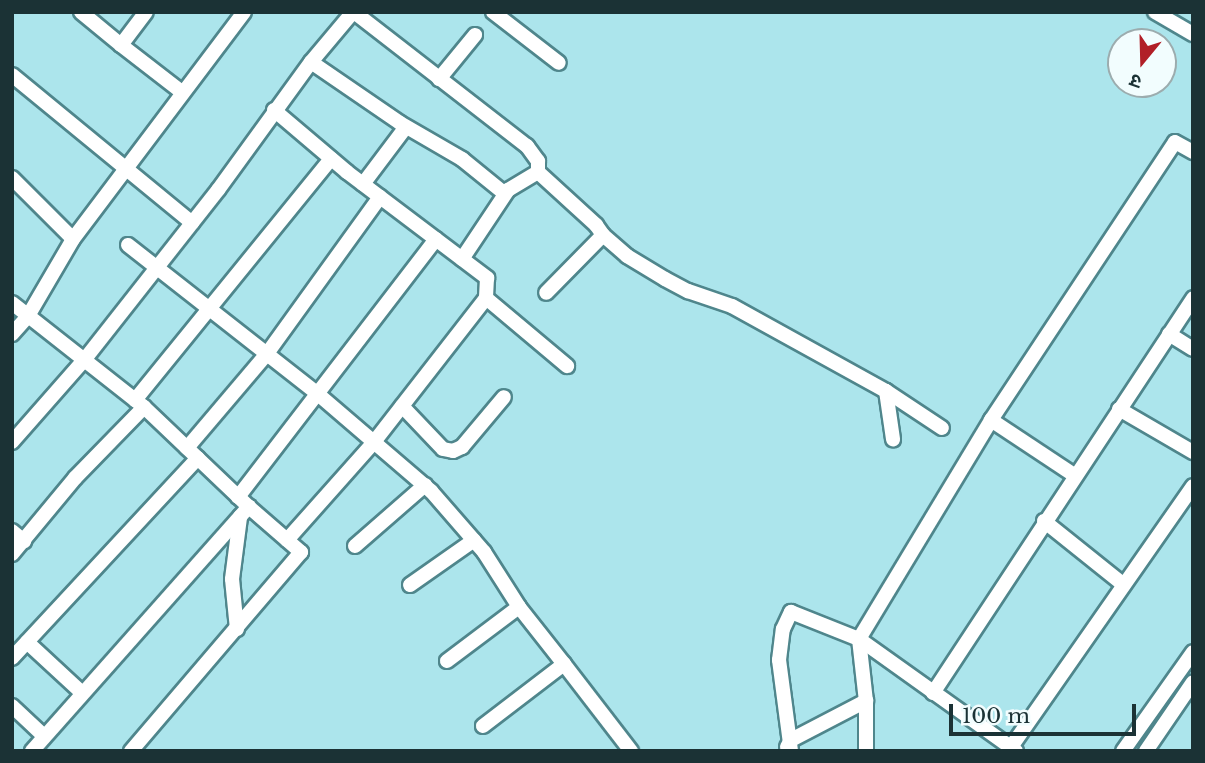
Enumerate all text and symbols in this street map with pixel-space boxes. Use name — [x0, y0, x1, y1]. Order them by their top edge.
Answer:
north arrow — [1107, 28, 1177, 98]
text: उ — [1127, 69, 1145, 94]
scale bar — [953, 690, 1140, 734]
text: 100 m — [962, 703, 1030, 729]

